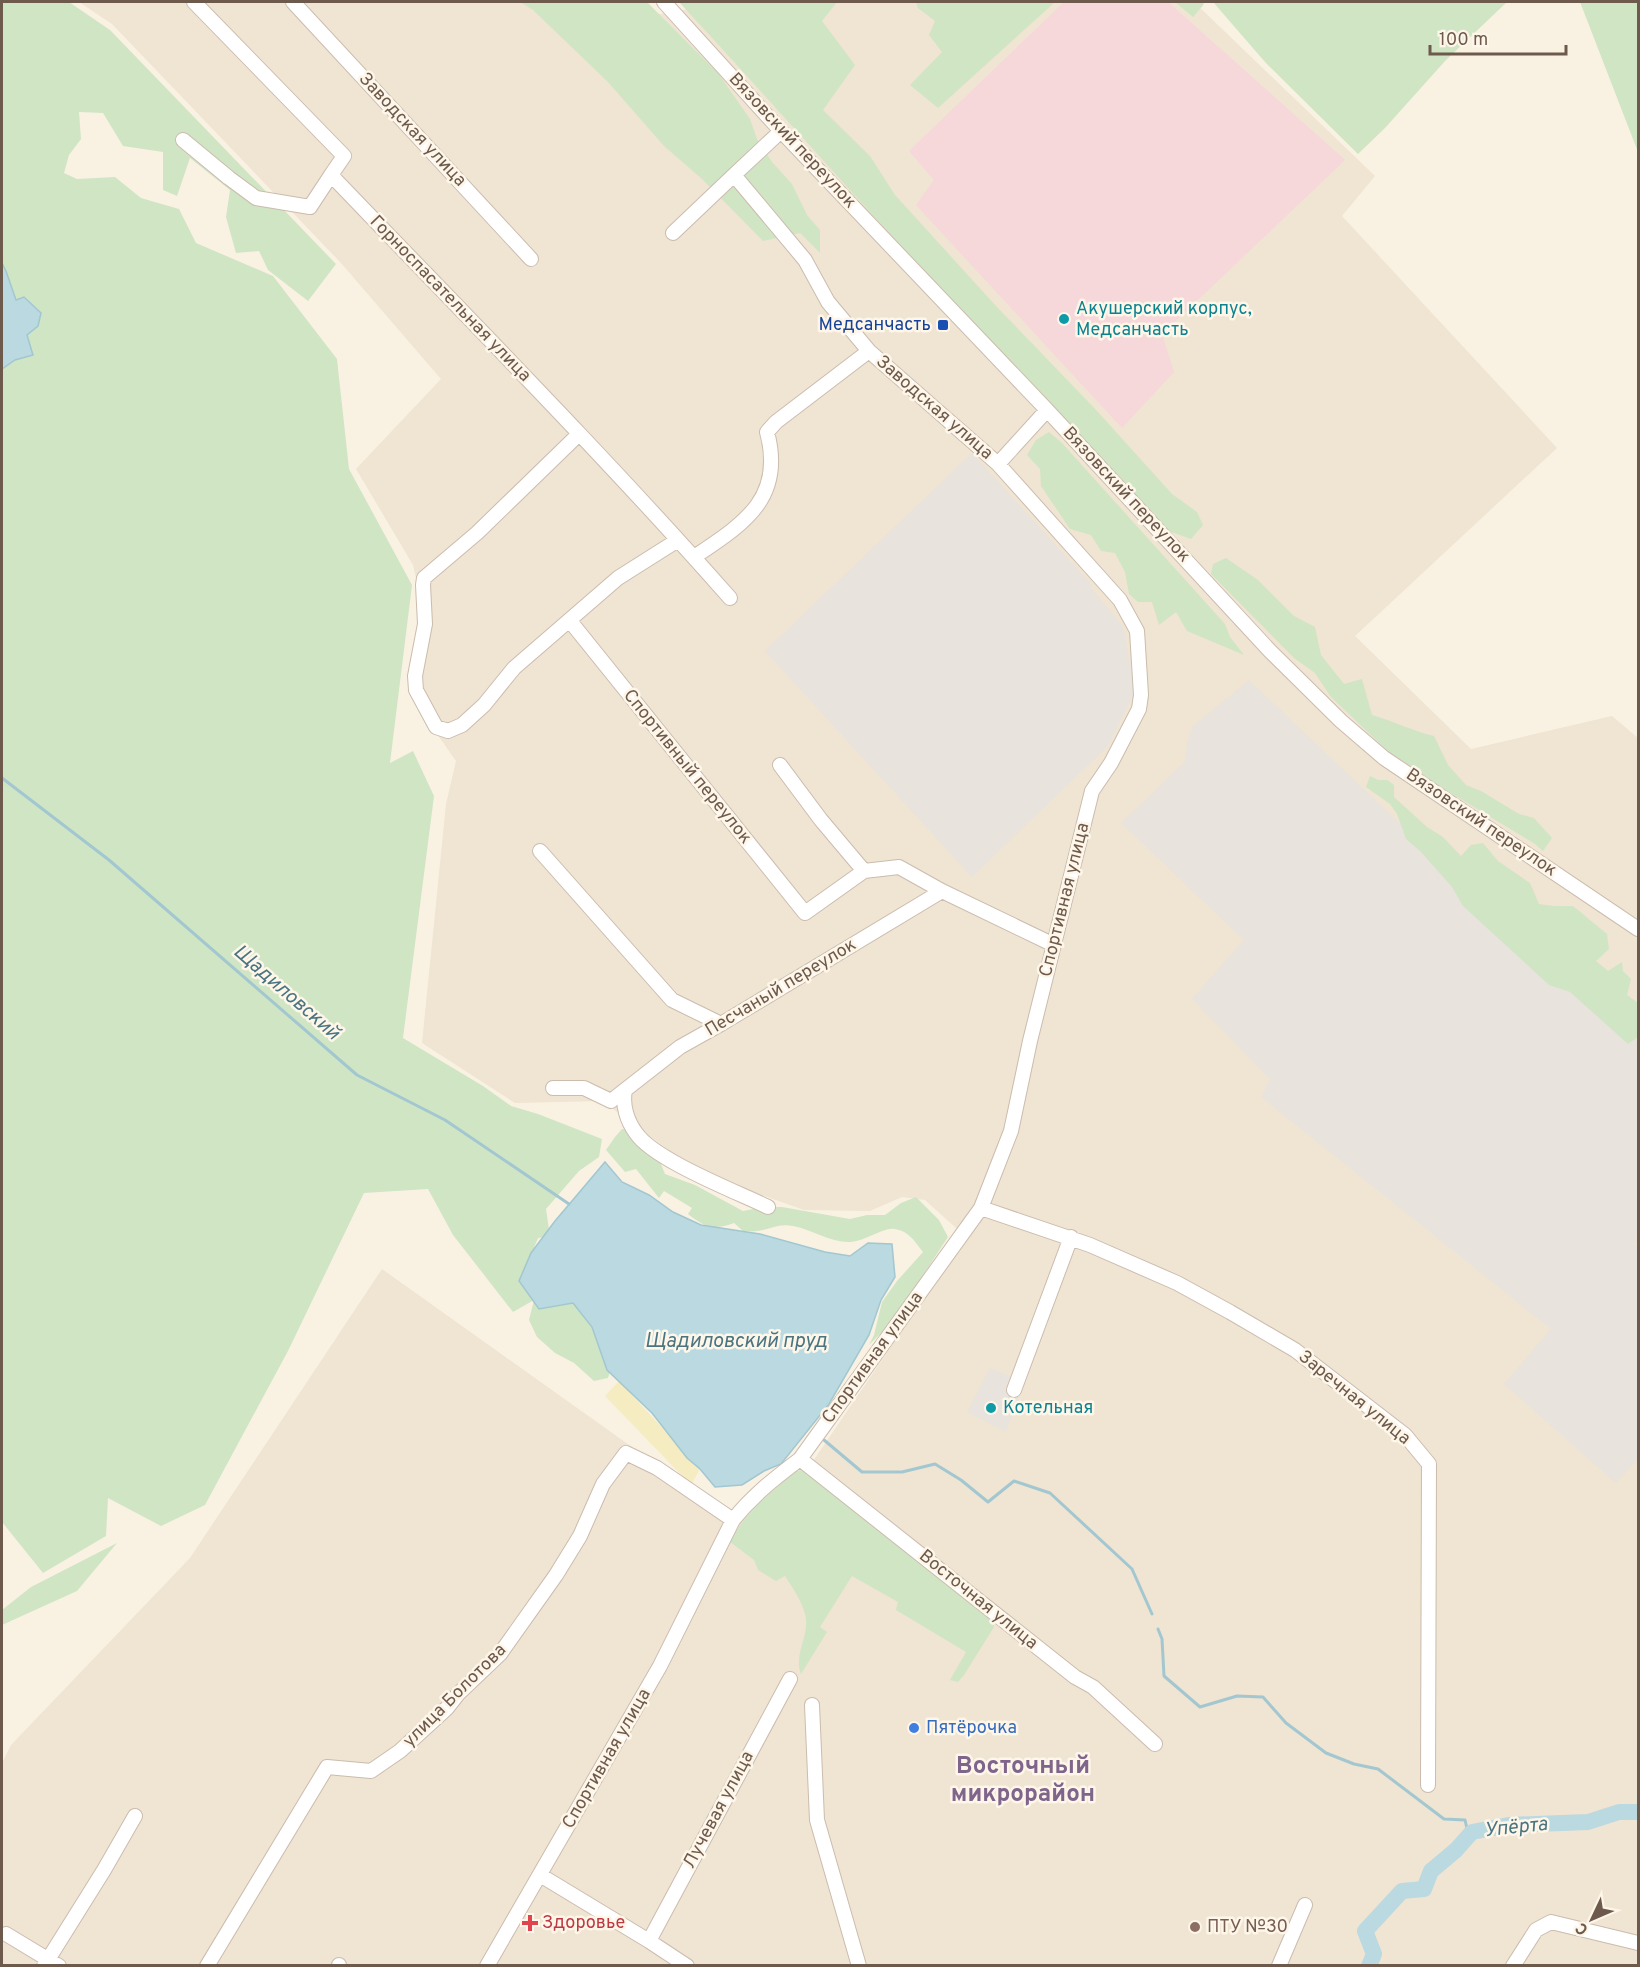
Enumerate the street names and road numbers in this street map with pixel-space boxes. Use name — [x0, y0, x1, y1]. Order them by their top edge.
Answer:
street label: Заводская улица — [353, 68, 471, 192]
street label: Вязовский переулок — [723, 68, 861, 214]
street label: Горноспасательная улица — [364, 211, 536, 387]
street label: Заводская улица — [871, 351, 997, 465]
street label: Вязовский переулок — [1057, 422, 1195, 568]
street label: Спортивный переулок — [617, 685, 757, 849]
street label: Вязовский переулок — [1401, 764, 1561, 882]
street label: Спортивная улица — [1035, 821, 1095, 979]
street label: Песчаный переулок — [701, 934, 861, 1042]
street label: Спортивная улица — [817, 1287, 929, 1429]
street label: Заречная улица — [1293, 1346, 1415, 1450]
street label: Восточная улица — [914, 1545, 1042, 1655]
street label: улица Болотова — [398, 1639, 512, 1753]
street label: Спортивная улица — [558, 1685, 656, 1833]
street label: Лучевая улица — [678, 1747, 760, 1873]

